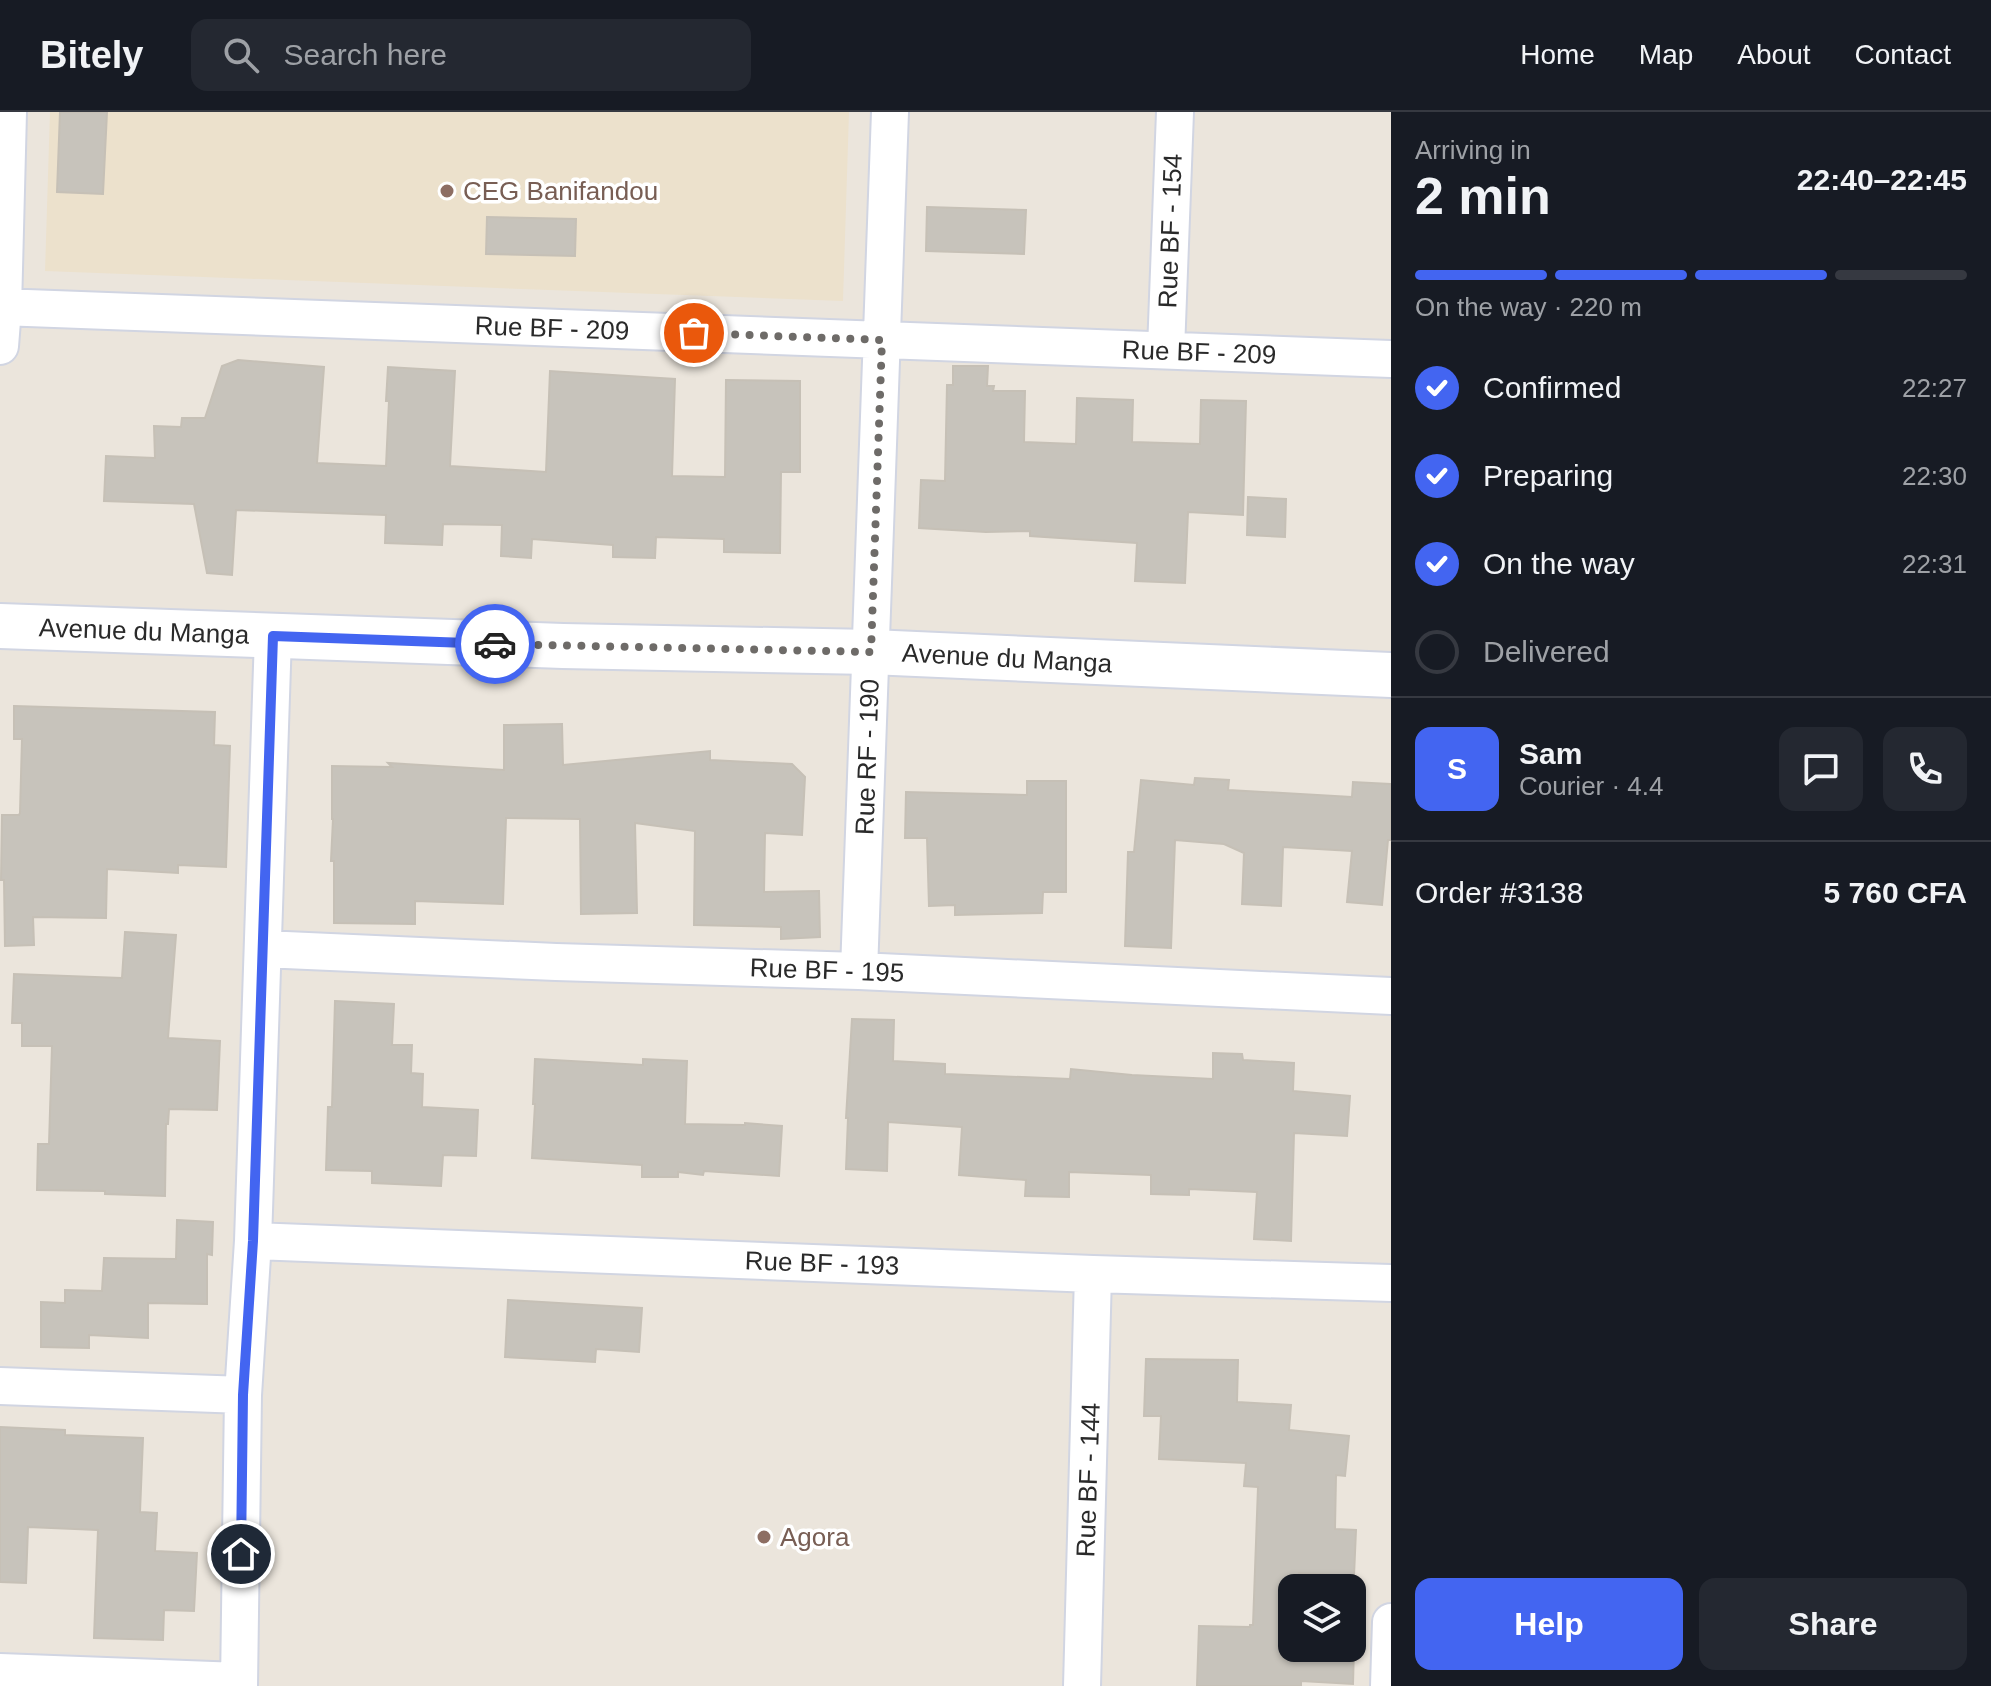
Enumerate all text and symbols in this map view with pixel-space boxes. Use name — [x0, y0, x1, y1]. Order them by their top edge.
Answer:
search box — [191, 19, 751, 91]
icon: search — [219, 33, 263, 77]
text: Bitely — [40, 34, 143, 76]
text: Search here — [283, 38, 447, 71]
text: Home — [1520, 39, 1595, 70]
text: Map — [1639, 39, 1693, 70]
text: About — [1737, 39, 1811, 70]
text: Contact — [1855, 39, 1951, 70]
text: Arriving in — [1415, 135, 1531, 165]
street label: Rue BF - 154 — [1152, 153, 1188, 309]
text: 22:40–22:45 — [1797, 163, 1967, 196]
text: 2 min — [1415, 167, 1551, 225]
place label: CEG Banifandou — [463, 176, 658, 206]
marker: CEG Banifandou — [438, 182, 456, 200]
text: On the way · 220 m — [1415, 292, 1642, 322]
pin — [660, 299, 728, 367]
street label: Rue BF - 209 — [474, 310, 630, 346]
icon: bag — [672, 311, 716, 355]
street label: Rue BF - 209 — [1121, 334, 1277, 370]
icon: check — [1415, 366, 1459, 410]
text: Confirmed — [1483, 371, 1621, 404]
text: 22:27 — [1902, 373, 1967, 403]
icon: check — [1415, 454, 1459, 498]
text: Preparing — [1483, 459, 1613, 492]
text: 22:30 — [1902, 461, 1967, 491]
icon: check — [1415, 542, 1459, 586]
text: On the way — [1483, 547, 1635, 580]
text: 22:31 — [1902, 549, 1967, 579]
courier — [455, 604, 535, 684]
street label: Avenue du Manga — [38, 612, 250, 650]
icon: car — [473, 622, 517, 666]
text: Delivered — [1483, 635, 1610, 668]
street label: Avenue du Manga — [901, 638, 1113, 679]
street label: Rue RF - 190 — [849, 678, 885, 836]
button: chat — [1779, 727, 1863, 811]
button: phone — [1883, 727, 1967, 811]
text: Sam — [1519, 737, 1582, 770]
text: S — [1447, 752, 1467, 785]
text: Courier · 4.4 — [1519, 771, 1664, 801]
text: Order #3138 — [1415, 876, 1583, 909]
text: 5 760 CFA — [1824, 876, 1967, 909]
street label: Rue BF - 195 — [749, 952, 905, 988]
street label: Rue BF - 193 — [744, 1245, 900, 1281]
street label: Rue BF - 144 — [1070, 1402, 1106, 1558]
pin — [207, 1520, 275, 1588]
place label: Agora — [780, 1522, 850, 1552]
marker: Agora — [755, 1528, 773, 1546]
icon: home — [219, 1532, 263, 1576]
map controls — [1278, 1574, 1366, 1662]
button: layers — [1278, 1574, 1366, 1662]
button: Help — [1415, 1578, 1683, 1670]
button: Share — [1699, 1578, 1967, 1670]

